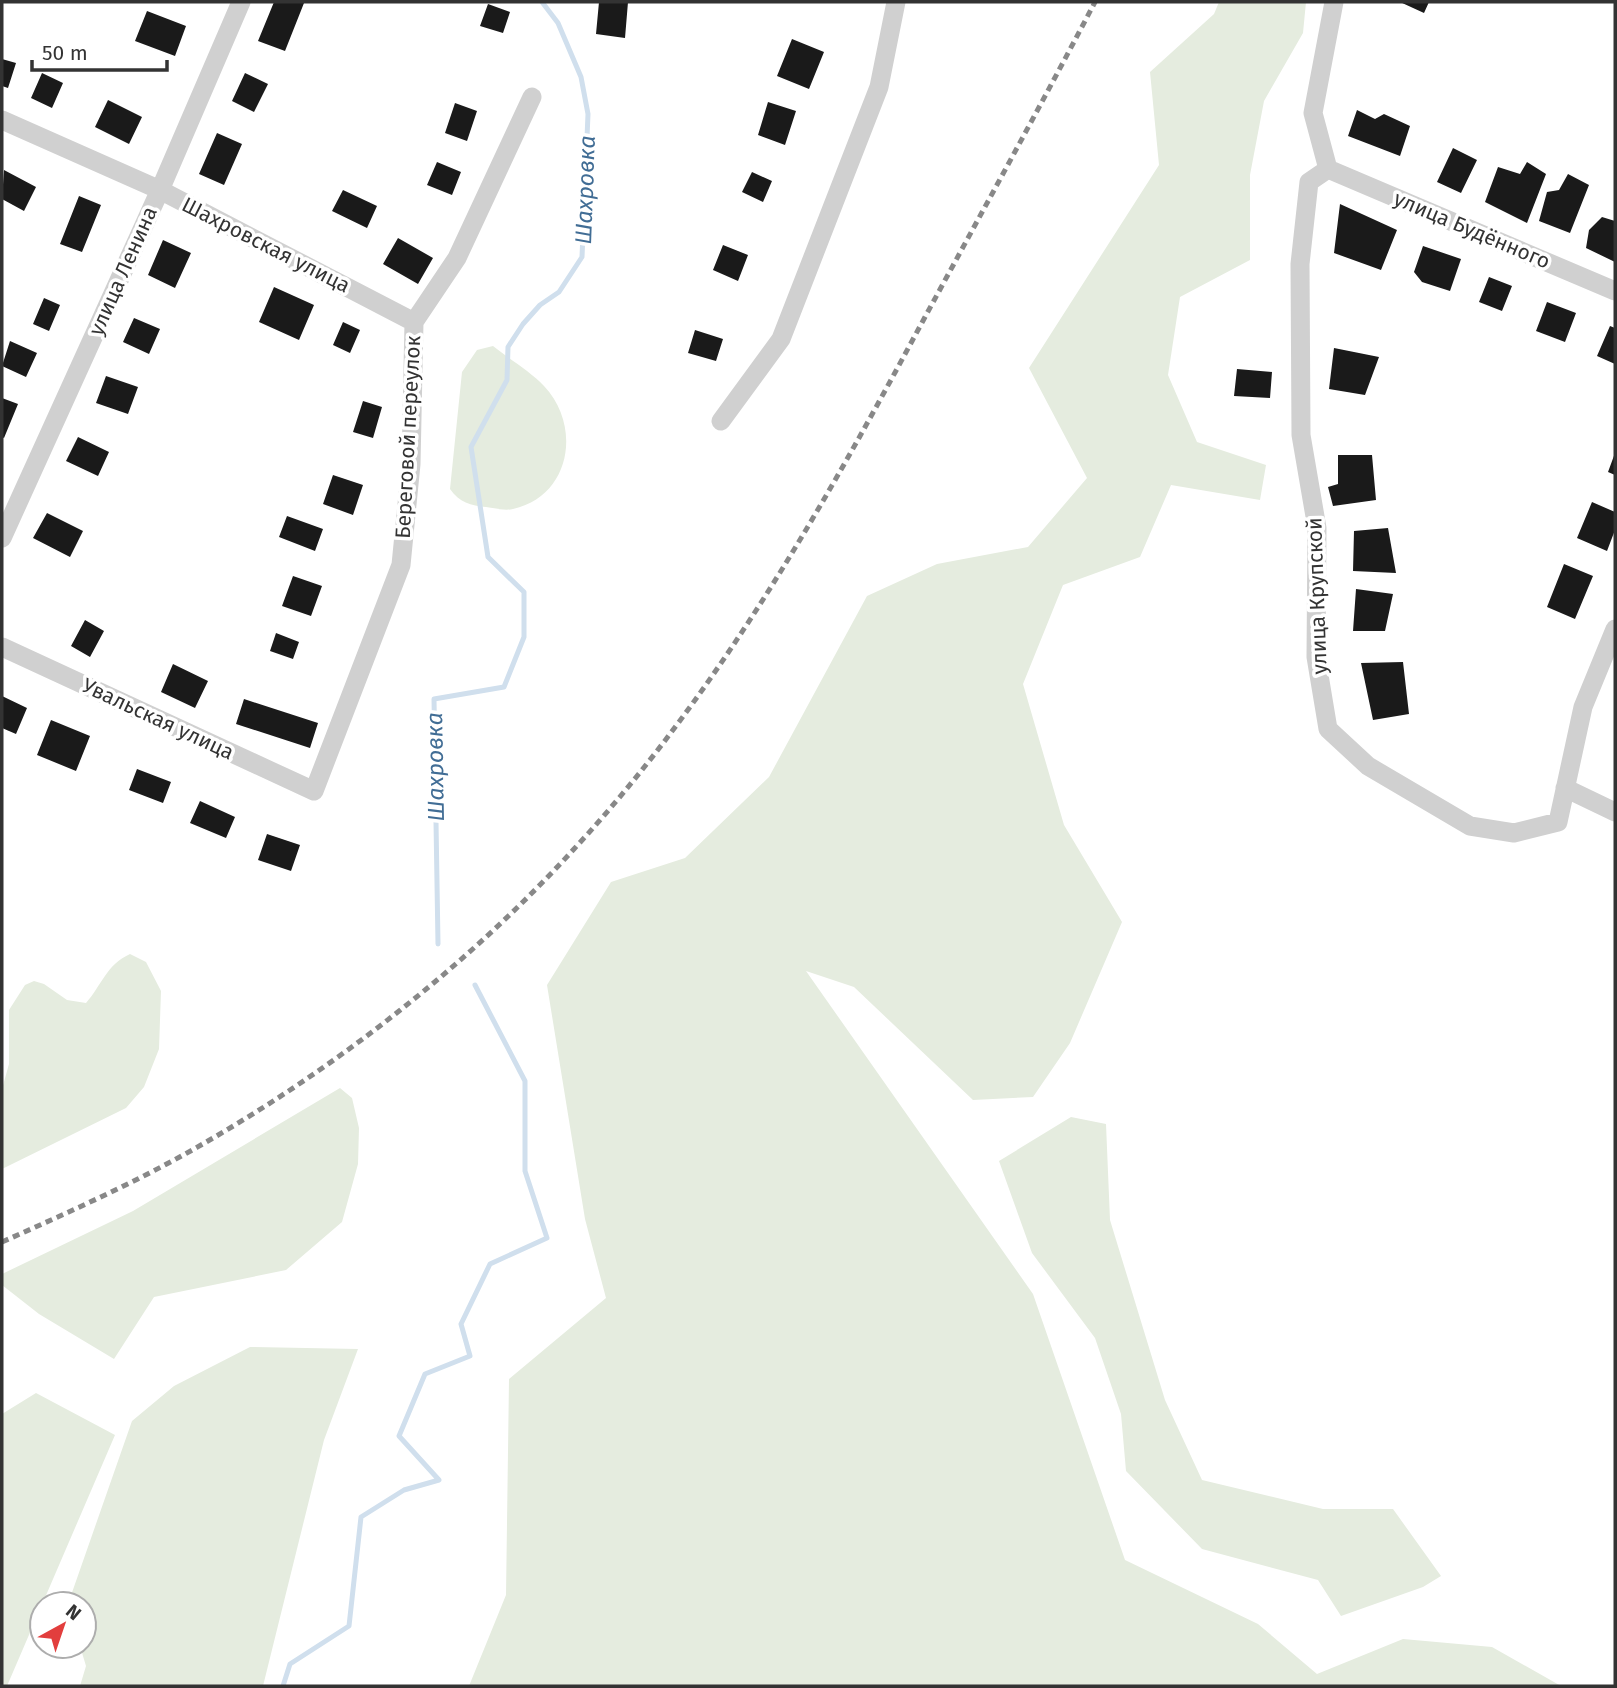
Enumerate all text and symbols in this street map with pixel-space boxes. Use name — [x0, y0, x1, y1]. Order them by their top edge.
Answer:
scale bar — [32, 28, 166, 72]
text: 50 m — [42, 40, 88, 66]
water label: Шахровка — [569, 135, 601, 245]
street label: улица Будённого — [1390, 185, 1554, 275]
street label: Шахровская улица — [178, 191, 354, 299]
street label: улица Ленина — [83, 203, 163, 339]
street label: Береговой переулок — [390, 335, 426, 539]
street label: улица Крупской — [1301, 517, 1333, 675]
street label: Увальская улица — [78, 672, 238, 766]
water label: Шахровка — [420, 712, 450, 822]
north arrow — [28, 1590, 98, 1660]
text: N — [61, 1599, 86, 1625]

